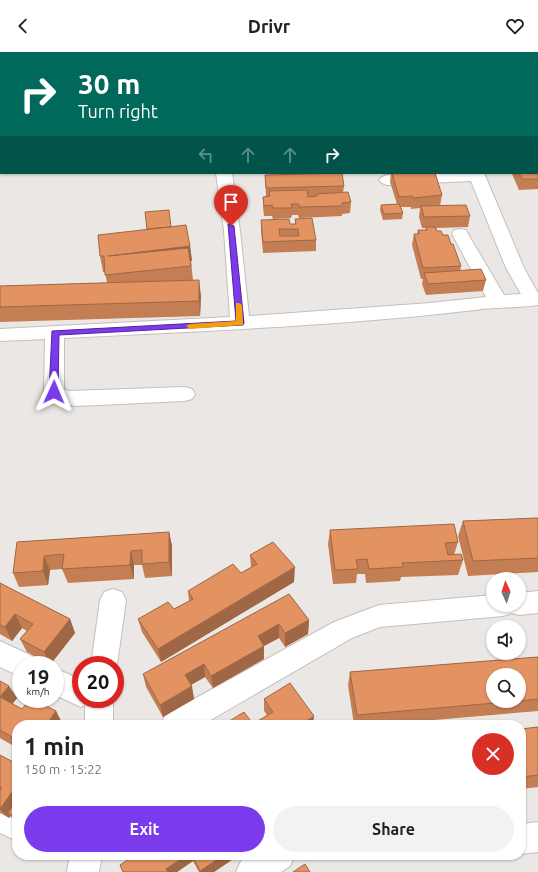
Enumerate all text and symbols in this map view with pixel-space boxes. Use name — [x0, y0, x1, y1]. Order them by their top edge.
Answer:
icon: back — [12, 15, 34, 37]
icon: heart — [504, 15, 526, 37]
text: Drivr — [248, 16, 290, 36]
icon: right — [12, 68, 64, 120]
text: 30 m — [78, 68, 140, 99]
text: Turn right — [78, 101, 158, 121]
icon: left — [195, 144, 217, 166]
icon: ahead — [237, 144, 259, 166]
icon: ahead — [279, 144, 301, 166]
icon: right — [321, 144, 343, 166]
pin — [214, 185, 248, 226]
icon: arrive — [220, 191, 242, 213]
position arrow — [33, 371, 75, 413]
north arrow — [486, 572, 526, 612]
map controls — [486, 572, 526, 708]
button: sound — [486, 620, 526, 660]
speed limit sign: 20 — [72, 656, 124, 708]
text: 19 — [27, 665, 49, 688]
button: search — [486, 668, 526, 708]
text: km/h — [26, 686, 50, 697]
text: 1 min — [24, 733, 85, 760]
button: close — [472, 733, 514, 775]
text: 150 m · 15:22 — [24, 762, 102, 776]
button: Exit — [24, 806, 265, 852]
button: Share — [273, 806, 514, 852]

